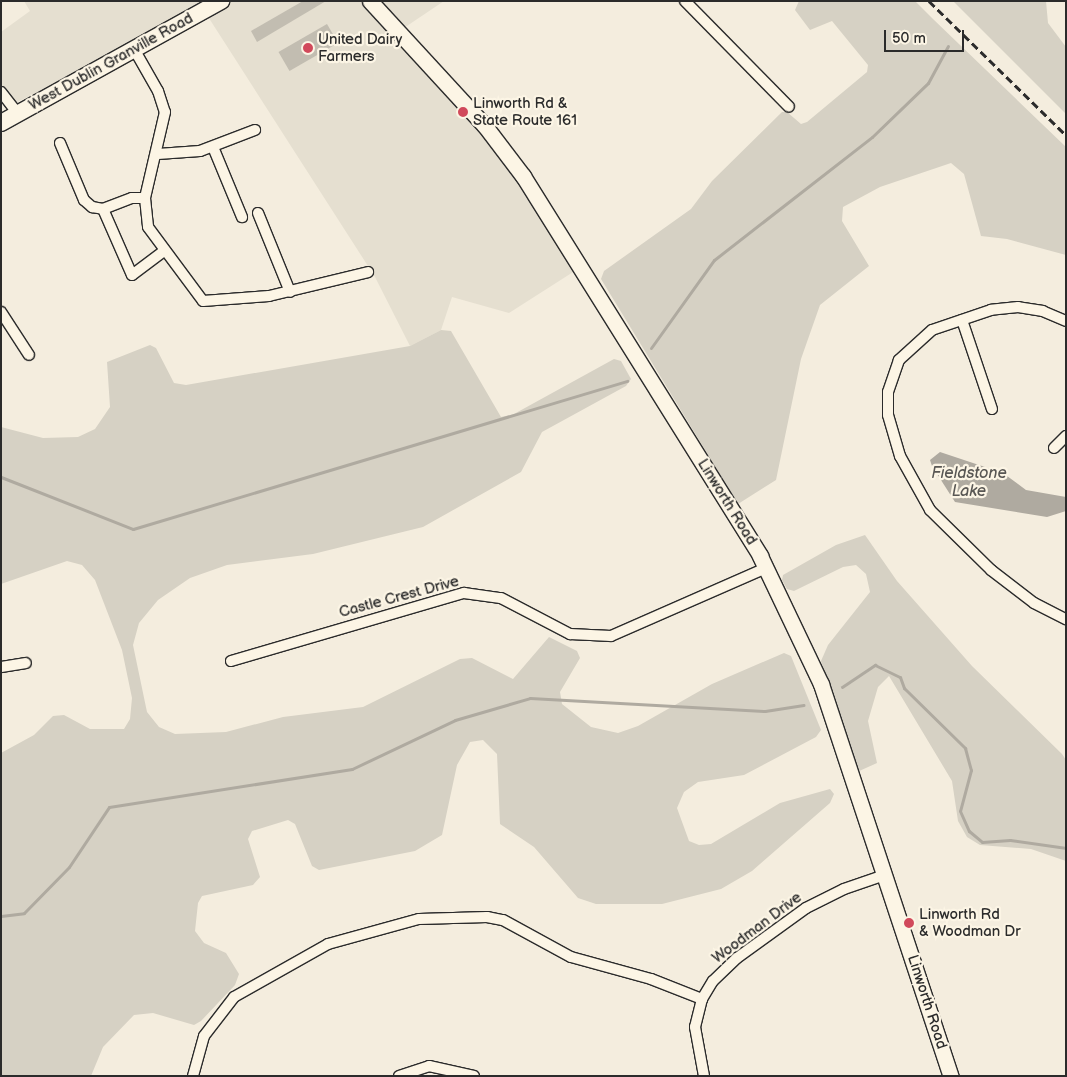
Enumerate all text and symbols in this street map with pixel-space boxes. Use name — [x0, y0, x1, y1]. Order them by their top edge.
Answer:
street label: West Dublin Granville Road — [26, 9, 196, 115]
scale bar — [887, 20, 967, 52]
text: 50 m — [892, 29, 926, 48]
place label: United Dairy Farmers — [318, 30, 402, 65]
marker: United Dairy Farmers — [302, 42, 314, 54]
place label: Linworth Rd & State Route 161 — [473, 94, 577, 129]
marker: Linworth Rd & State Route 161 — [457, 106, 469, 118]
street label: Linworth Road — [693, 456, 761, 548]
water label: Fieldstone Lake — [931, 464, 1007, 502]
street label: Castle Crest Drive — [337, 572, 461, 622]
street label: Woodman Drive — [709, 889, 805, 967]
place label: Linworth Rd & Woodman Dr — [919, 905, 1021, 940]
marker: Linworth Rd & Woodman Dr — [903, 917, 915, 929]
street label: Linworth Road — [903, 953, 951, 1051]

